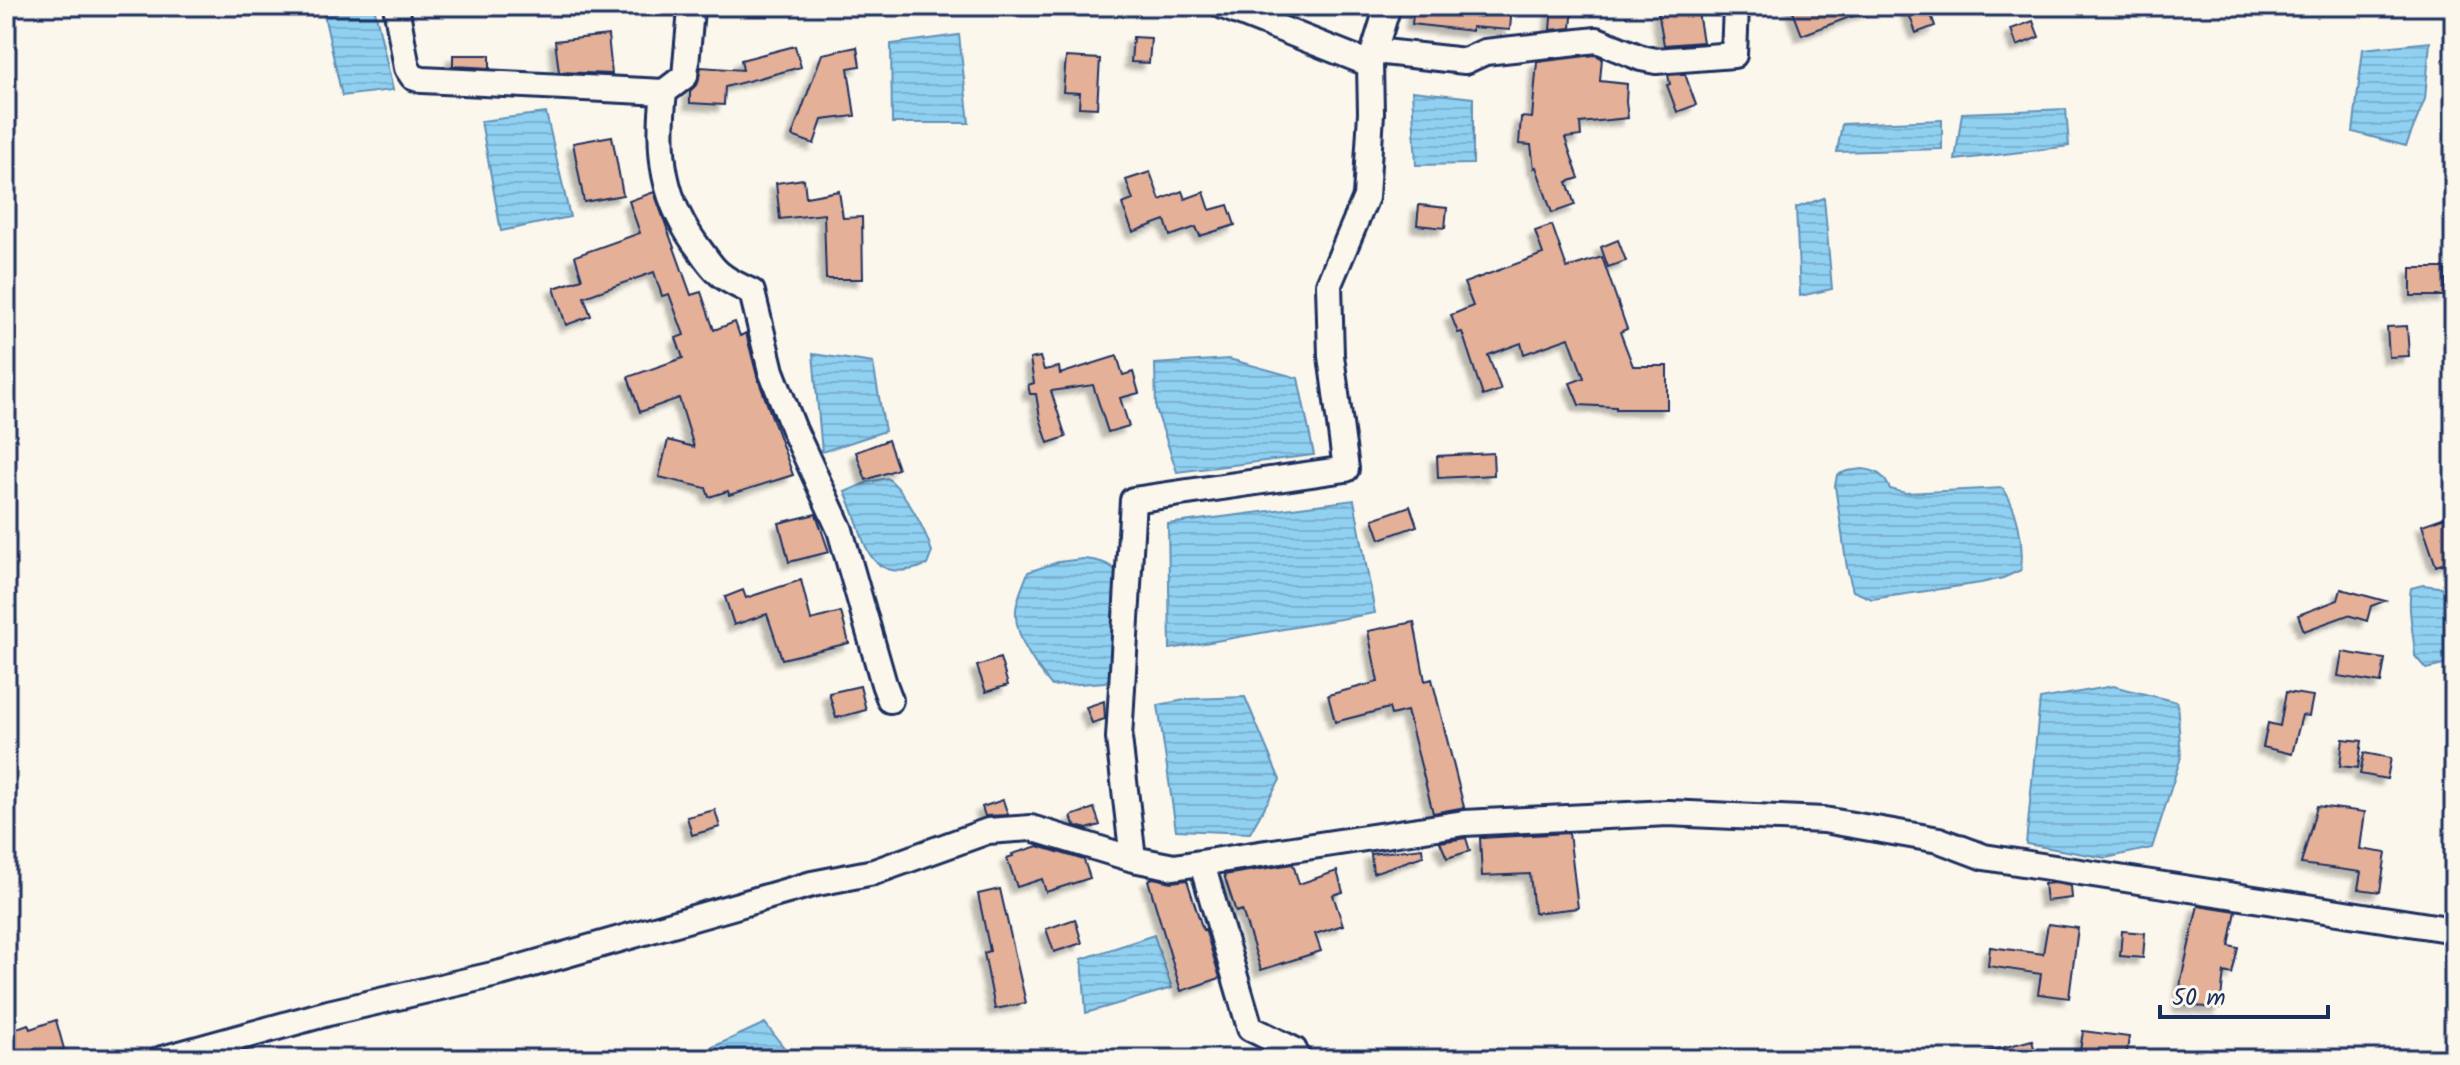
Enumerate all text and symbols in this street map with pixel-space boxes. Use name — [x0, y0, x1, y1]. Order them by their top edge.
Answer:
scale bar — [2160, 969, 2328, 1019]
text: 50 m — [2172, 979, 2226, 1018]

